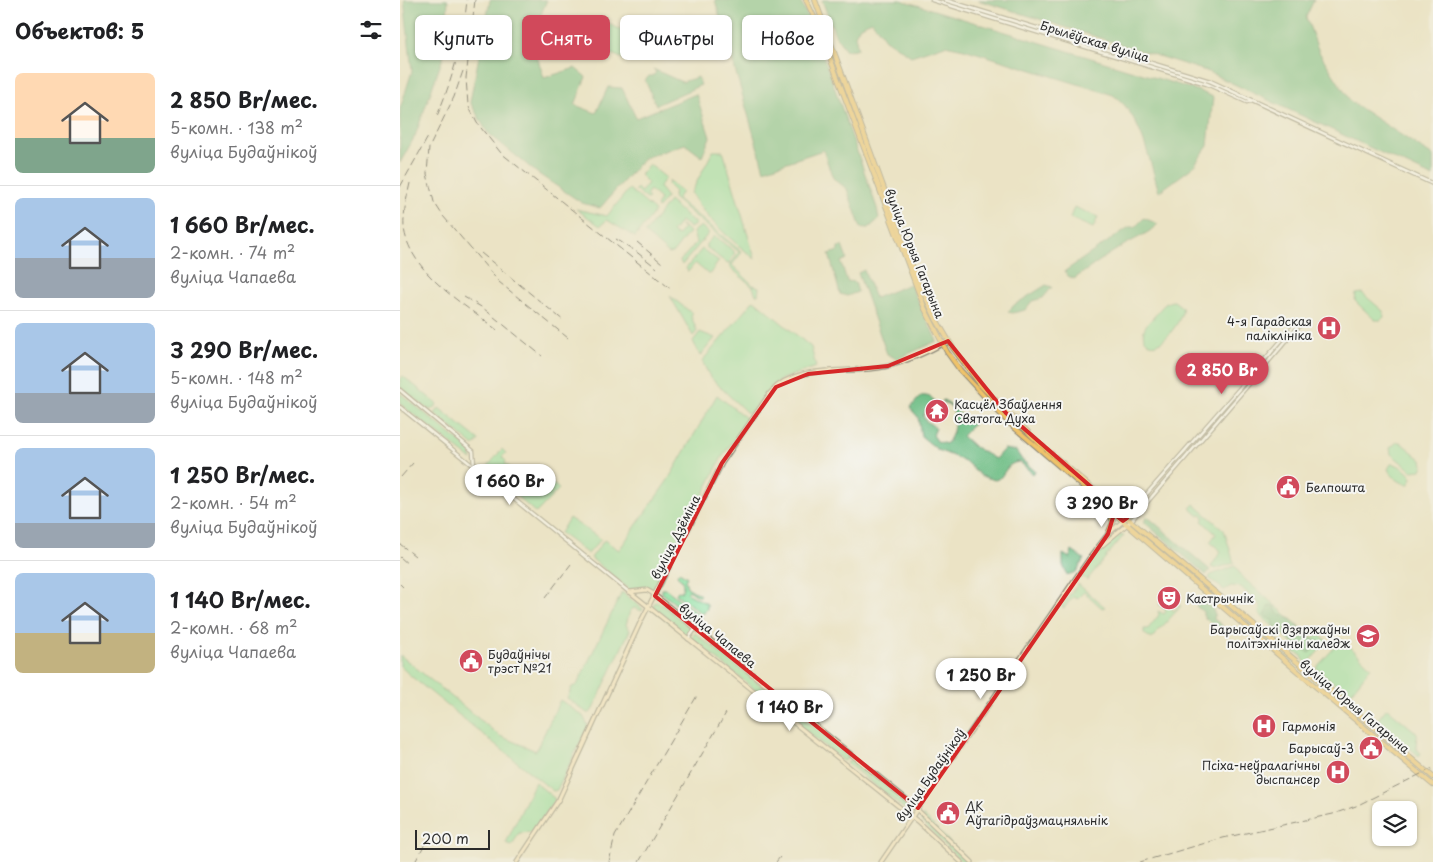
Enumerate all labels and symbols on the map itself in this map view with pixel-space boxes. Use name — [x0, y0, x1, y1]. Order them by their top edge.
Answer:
street label: Брылёўская вуліца — [1038, 16, 1152, 66]
street label: вуліца Юрыя Гагарына — [881, 185, 949, 321]
place label: 4-я Гарадская паліклініка — [1227, 312, 1313, 344]
hospital icon: 4-я Гарадская паліклініка — [1316, 315, 1342, 341]
pin: 2 850 Br — [1170, 352, 1274, 395]
place label: Касцёл Збаўлення Святога Духа — [954, 395, 1062, 427]
temple icon: Касцёл Збаўлення Святога Духа — [924, 398, 950, 424]
pin: 1 660 Br — [458, 464, 562, 506]
public building icon: Белпошта — [1275, 474, 1301, 500]
place label: Белпошта — [1306, 478, 1365, 496]
pin: 3 290 Br — [1050, 486, 1154, 528]
street label: вуліца Дзёміна — [646, 491, 704, 582]
theatre icon: Кастрычнік — [1156, 585, 1182, 611]
place label: Кастрычнік — [1186, 589, 1255, 607]
street label: вуліца Чапаева — [676, 598, 761, 672]
place label: Барысаўскі дзяржаўны політэхнічны каледж — [1210, 620, 1350, 652]
school or university icon: Барысаўскі дзяржаўны політэхнічны каледж — [1355, 623, 1381, 649]
place label: Будаўнічы трэст №21 — [488, 645, 552, 677]
public building icon: Будаўнічы трэст №21 — [458, 648, 484, 674]
street label: вуліца Юрыя Гагарына — [1296, 655, 1414, 758]
pin: 1 250 Br — [929, 658, 1033, 700]
pin: 1 140 Br — [738, 690, 842, 732]
hospital icon: Гармонія — [1251, 713, 1277, 739]
place label: Гармонія — [1282, 717, 1336, 735]
street label: вуліца Будаўнікоў — [891, 724, 969, 825]
public building icon: Барысаў-3 — [1358, 735, 1384, 761]
place label: Барысаў-3 — [1289, 739, 1354, 757]
place label: Псіха-неўралагічны дыспансер — [1202, 756, 1320, 788]
hospital icon: Псіха-неўралагічны дыспансер — [1325, 759, 1351, 785]
place label: ДК Аўтагідраўзмацняльнік — [965, 797, 1109, 829]
public building icon: ДК Аўтагідраўзмацняльнік — [935, 800, 961, 826]
scale bar — [415, 827, 490, 850]

